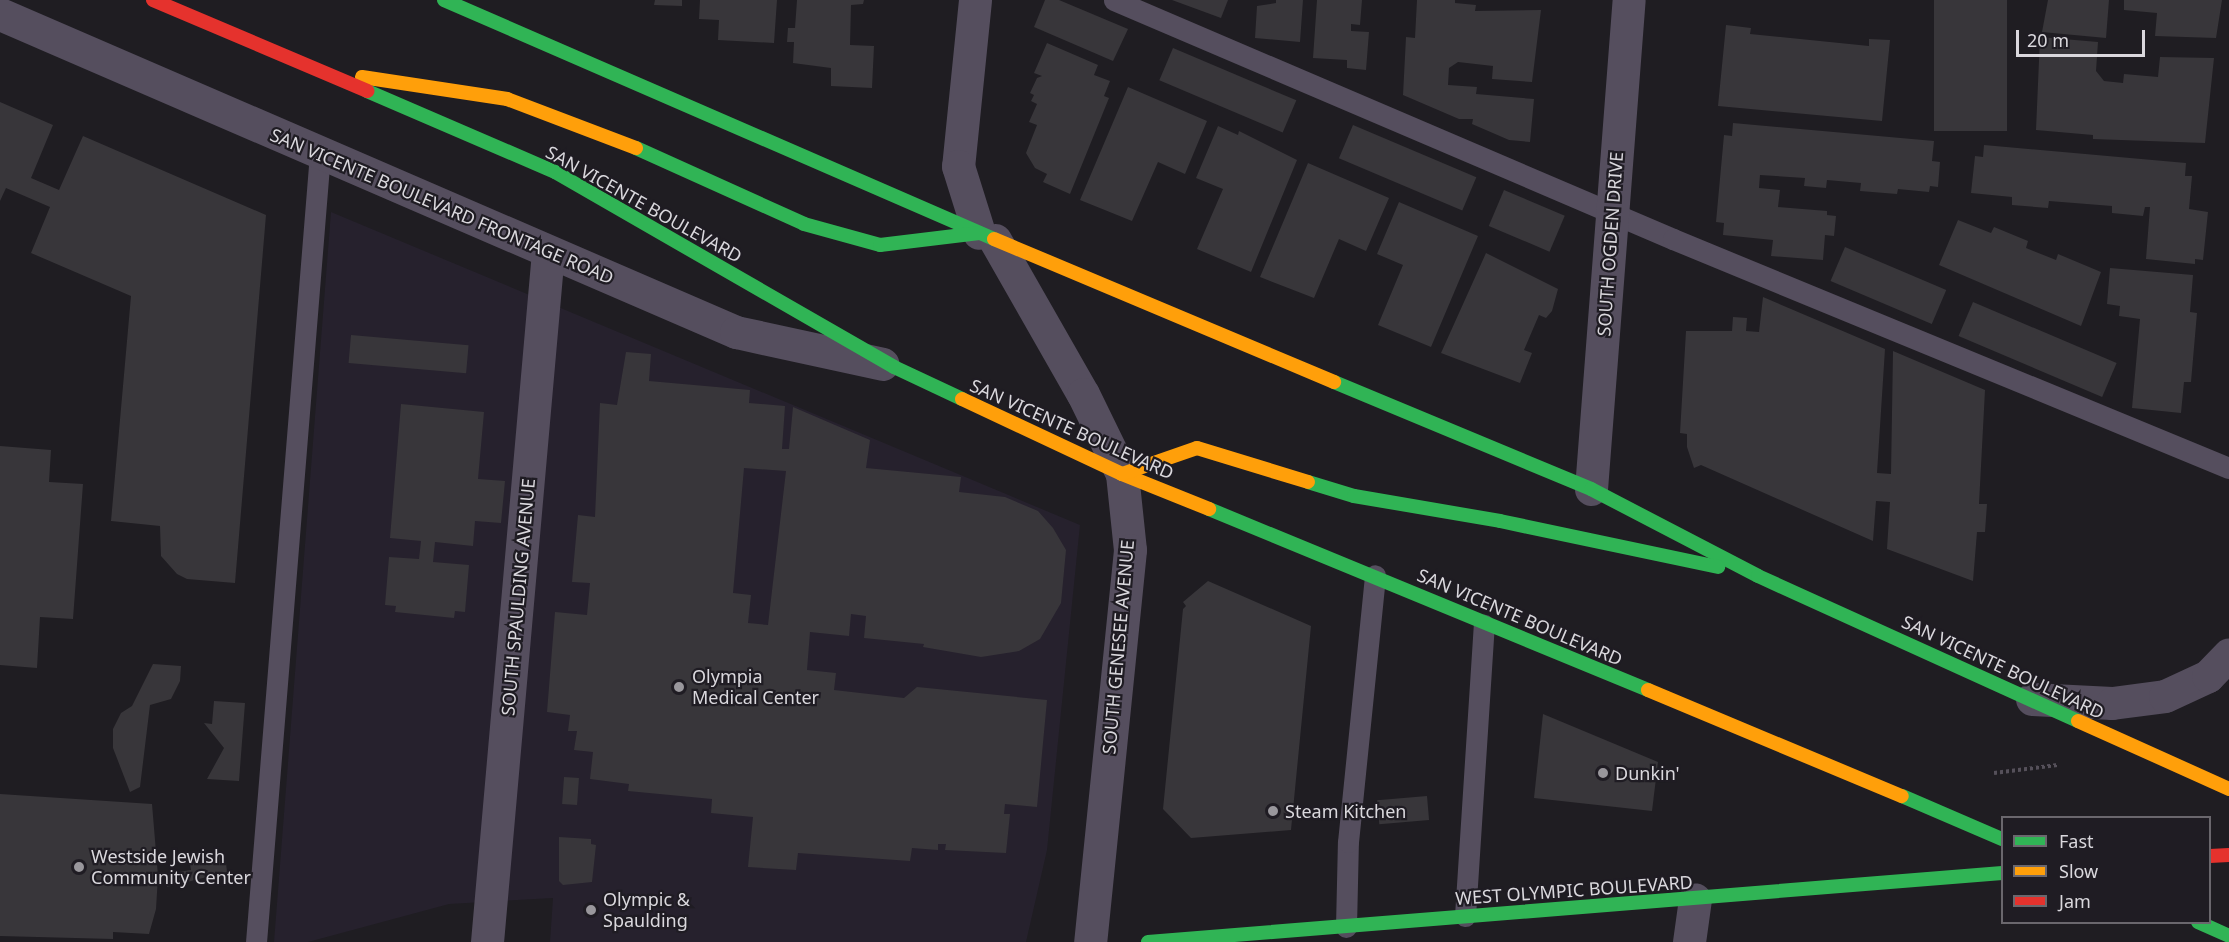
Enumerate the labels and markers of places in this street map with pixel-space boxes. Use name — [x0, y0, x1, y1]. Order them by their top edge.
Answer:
place label: Olympia Medical Center — [692, 666, 819, 708]
marker: Olympia Medical Center — [670, 678, 688, 696]
place label: Dunkin' — [1615, 762, 1680, 784]
marker: Dunkin' — [1596, 766, 1610, 780]
place label: Steam Kitchen — [1285, 800, 1406, 822]
marker: Steam Kitchen — [1266, 804, 1280, 818]
place label: Westside Jewish Community Center — [91, 846, 251, 888]
marker: Westside Jewish Community Center — [72, 860, 86, 874]
place label: Olympic & Spaulding — [603, 889, 690, 932]
marker: Olympic & Spaulding — [584, 903, 598, 917]

